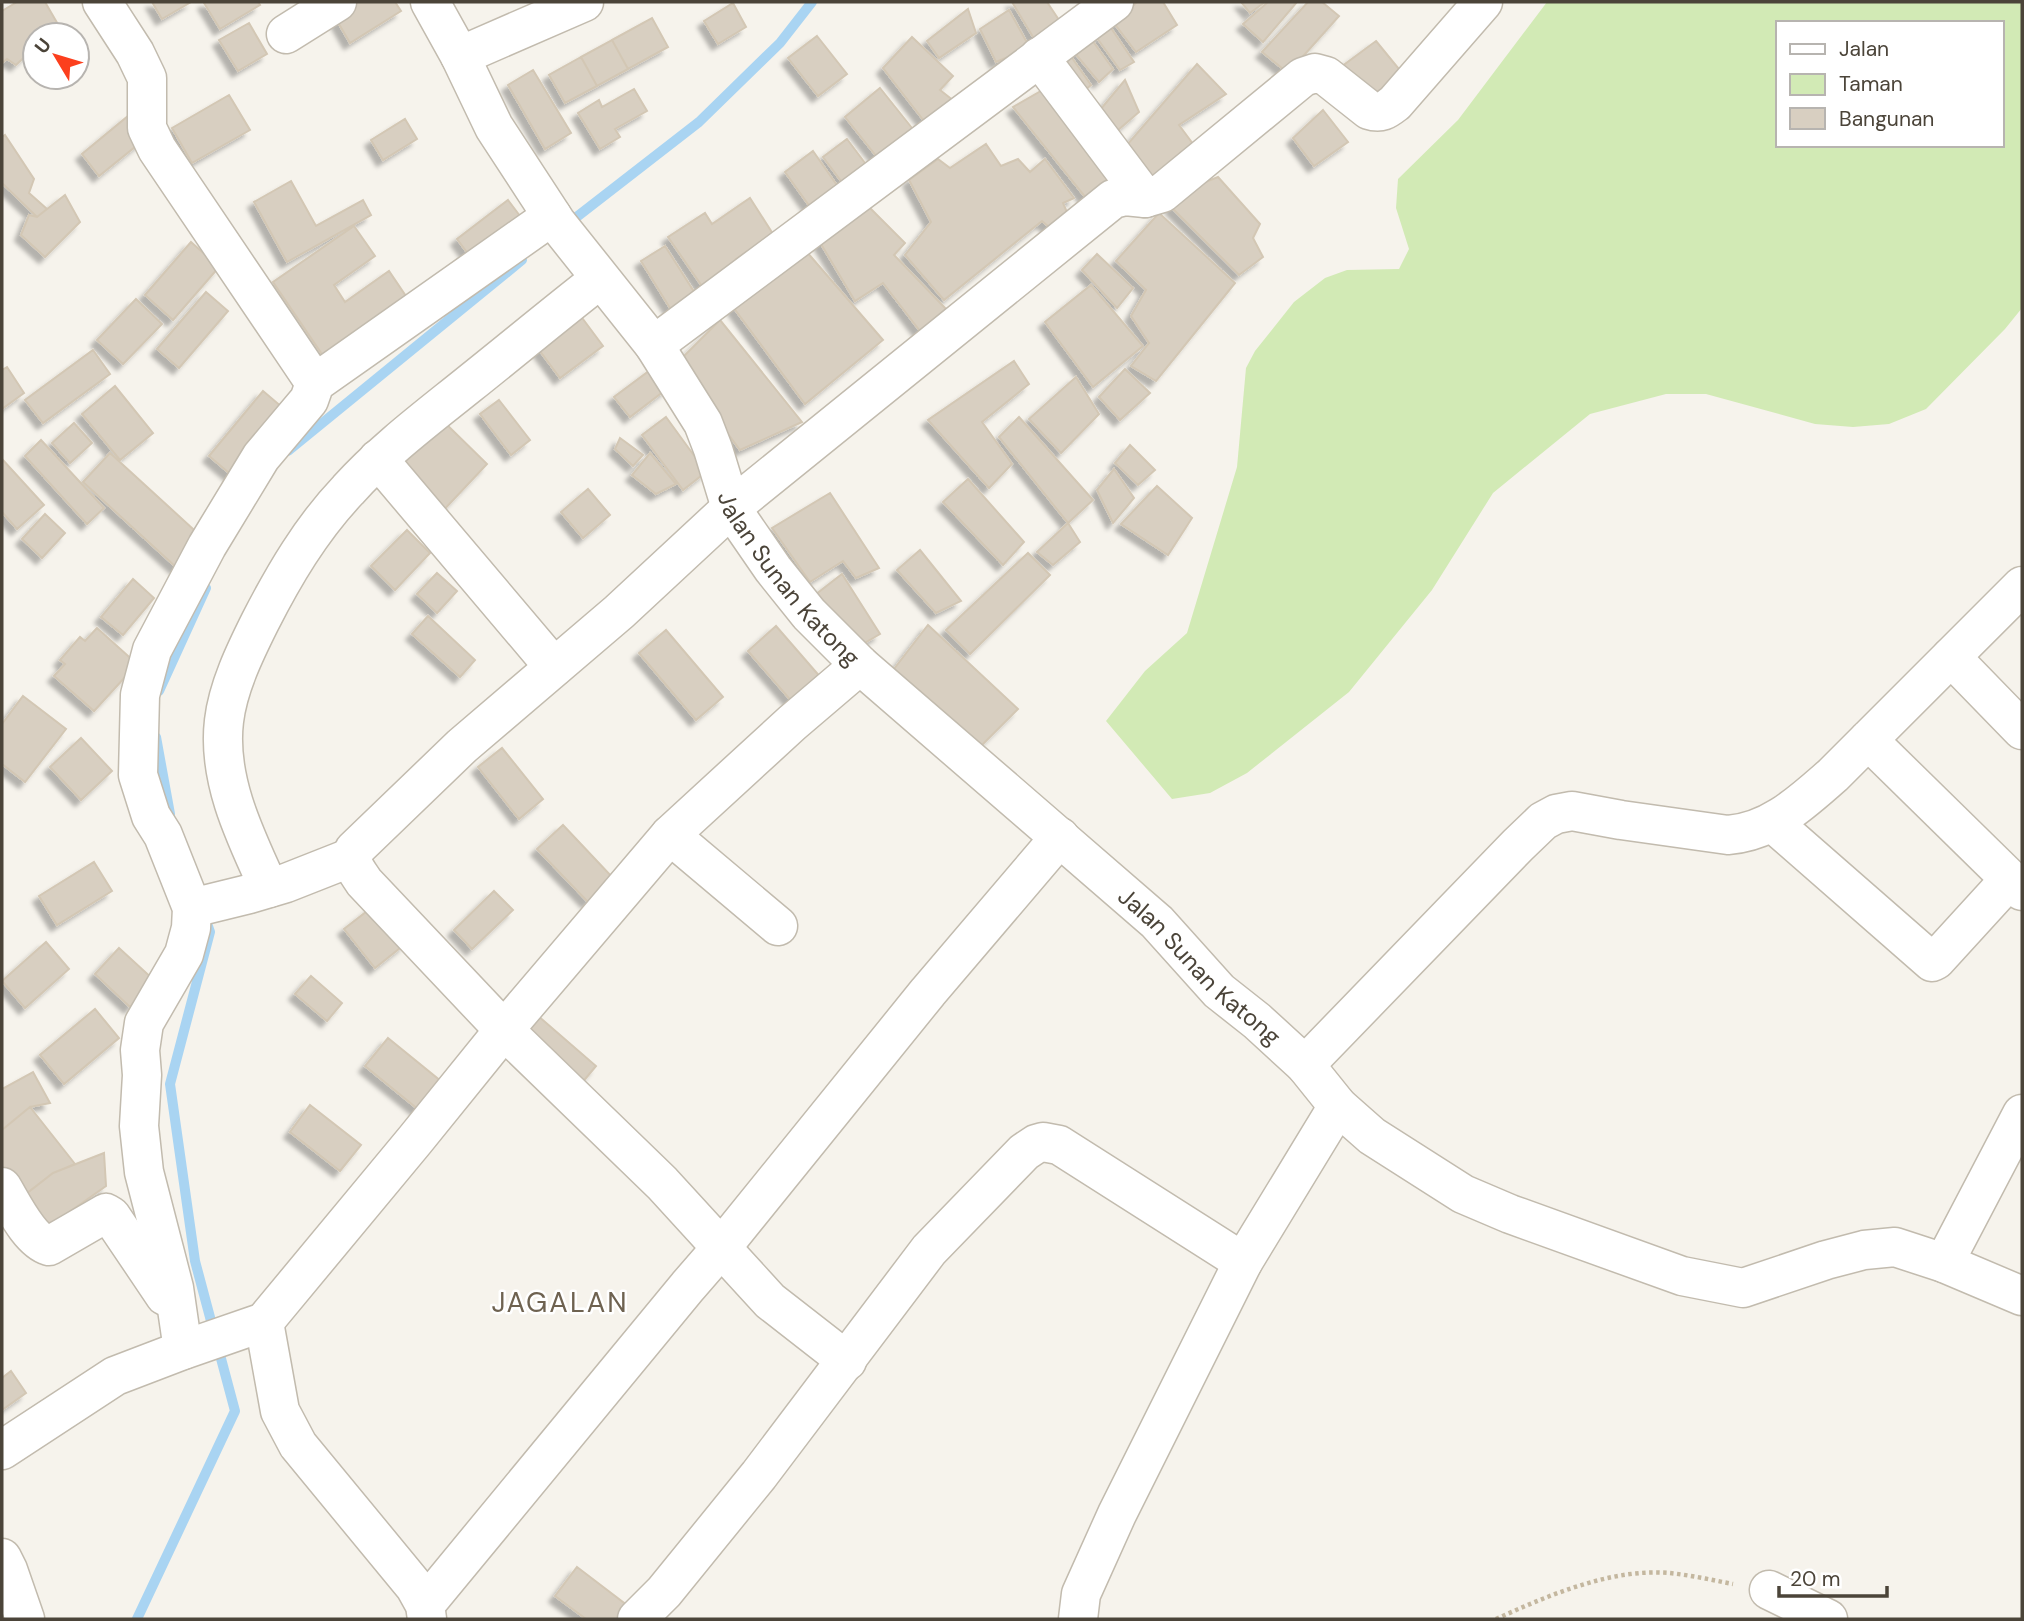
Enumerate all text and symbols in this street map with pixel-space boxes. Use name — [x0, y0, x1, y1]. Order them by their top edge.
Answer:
north arrow — [21, 21, 91, 91]
legend — [1776, 21, 2003, 147]
text: U — [29, 33, 57, 59]
text: Jalan — [1839, 35, 1889, 63]
text: Taman — [1839, 70, 1903, 98]
text: Bangunan — [1839, 105, 1934, 133]
street label: Jalan Sunan Katong — [711, 488, 867, 672]
street label: Jalan Sunan Katong — [1112, 880, 1288, 1051]
district label: JAGALAN — [491, 1284, 629, 1321]
scale bar — [1779, 1554, 1888, 1598]
text: 20 m — [1790, 1565, 1841, 1593]

